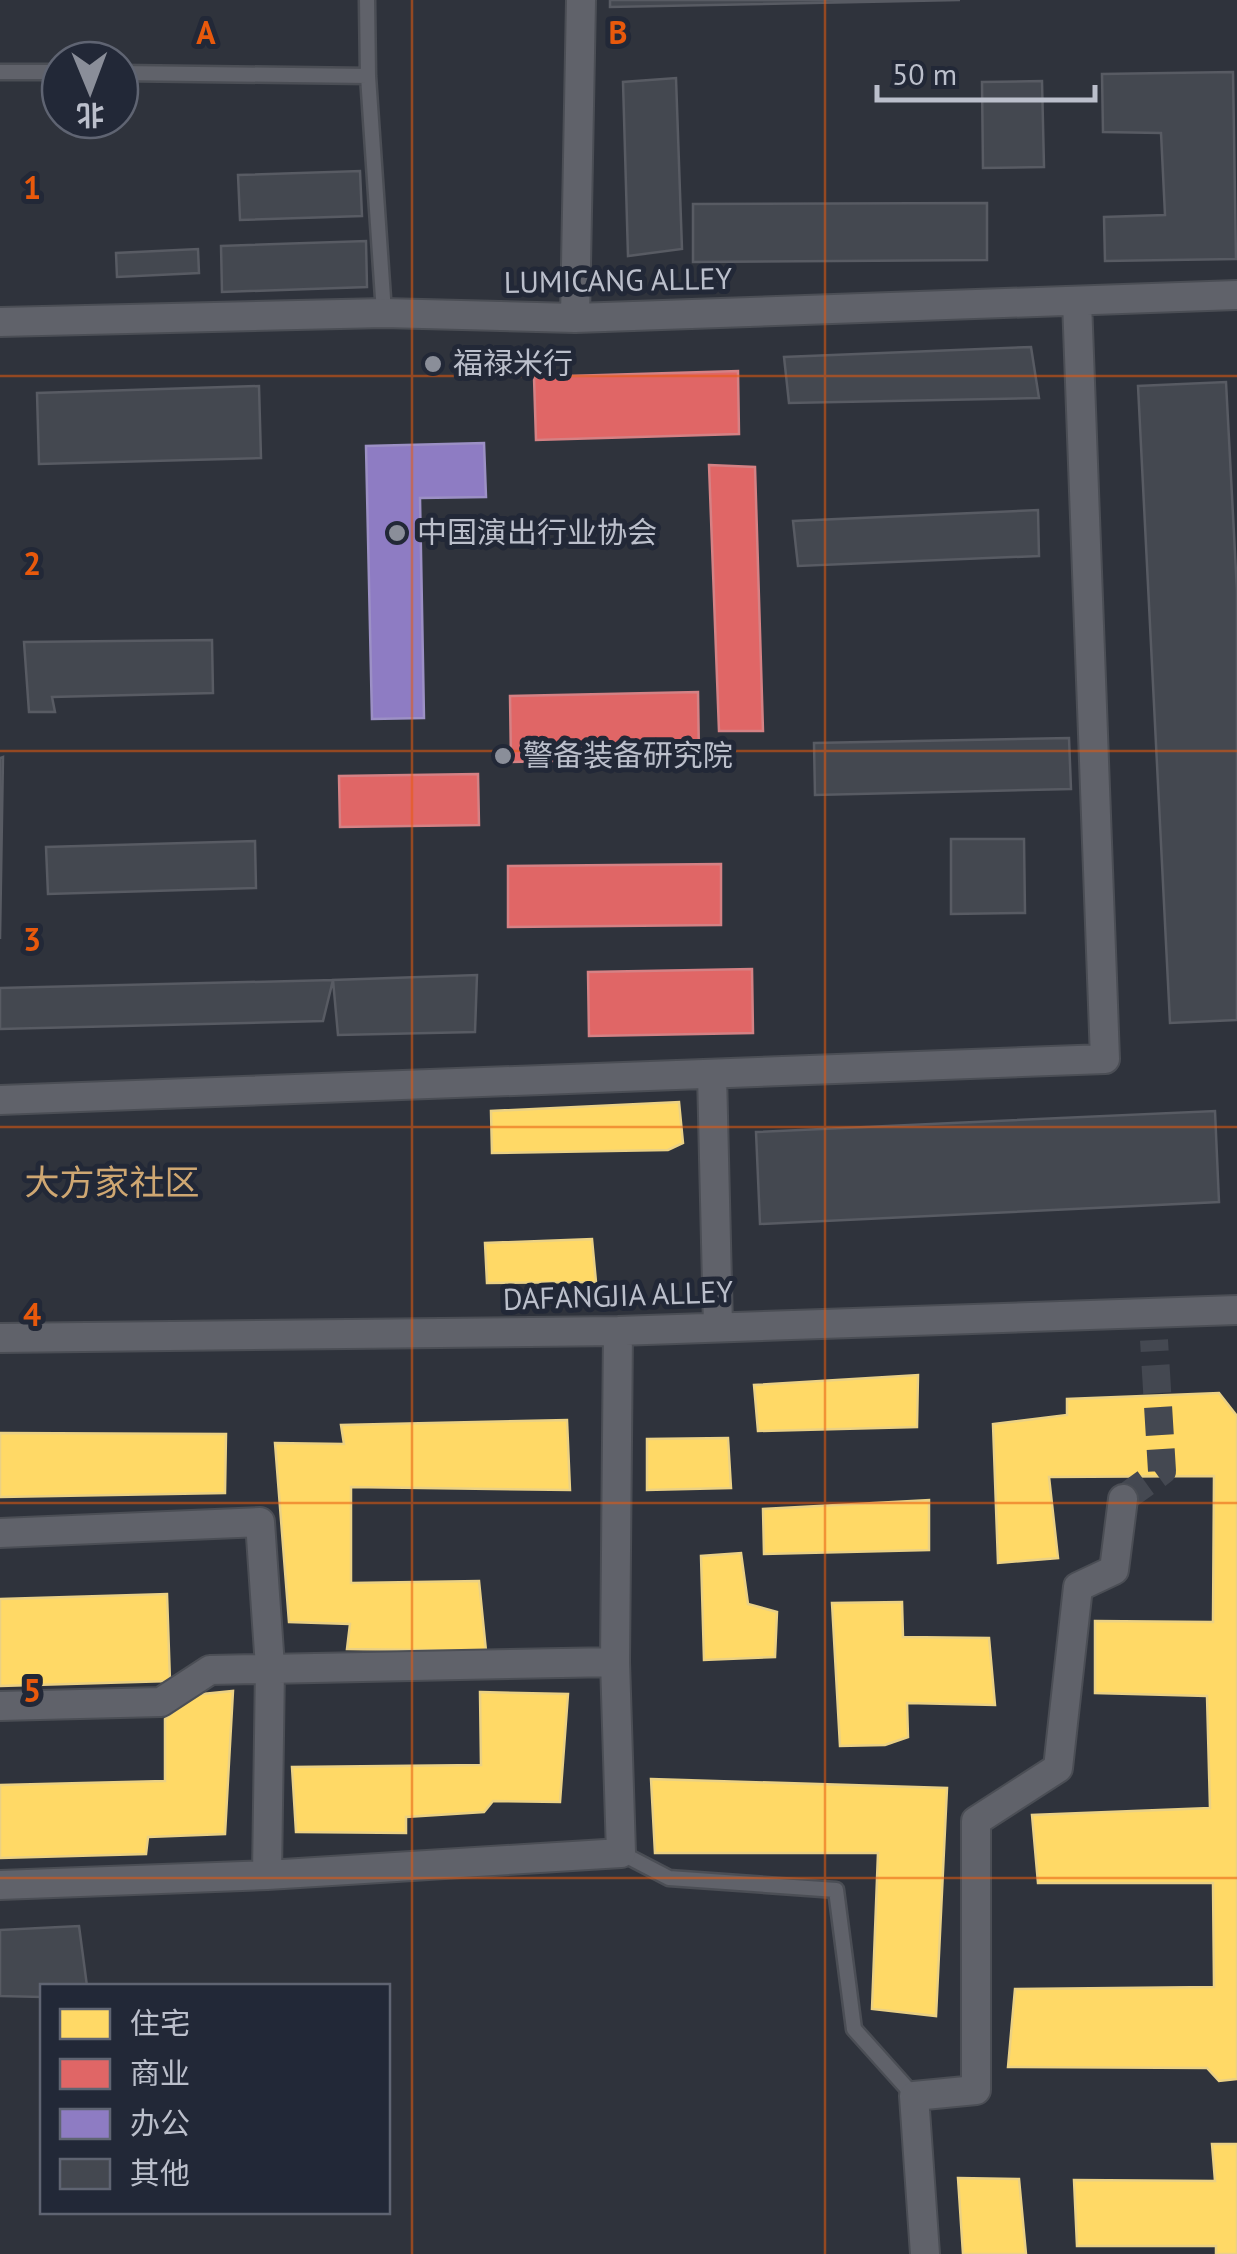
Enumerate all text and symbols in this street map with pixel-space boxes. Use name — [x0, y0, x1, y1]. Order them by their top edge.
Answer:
text: A — [196, 11, 216, 53]
text: B — [609, 11, 627, 53]
north arrow — [40, 40, 140, 140]
scale bar — [877, 40, 1094, 102]
text: 50 m — [892, 54, 957, 93]
text: 北 — [76, 97, 105, 134]
text: 1 — [23, 166, 41, 208]
street label: LUMICANG ALLEY — [503, 258, 733, 301]
place label: 福禄米行 — [453, 343, 573, 382]
marker: 福禄米行 — [422, 353, 444, 375]
place label: 中国演出行业协会 — [417, 512, 657, 551]
marker: 中国演出行业协会 — [386, 522, 408, 544]
text: 2 — [23, 542, 41, 584]
place label: 警备装备研究院 — [523, 735, 733, 774]
marker: 警备装备研究院 — [492, 745, 514, 767]
text: 3 — [23, 918, 41, 960]
district label: 大方家社区 — [24, 1159, 200, 1205]
street label: DAFANGJIA ALLEY — [502, 1271, 734, 1318]
text: 4 — [23, 1293, 41, 1335]
text: 5 — [23, 1669, 41, 1711]
legend — [40, 1984, 390, 2214]
text: 住宅 — [130, 2003, 190, 2042]
text: 商业 — [130, 2053, 190, 2092]
text: 办公 — [130, 2103, 190, 2142]
text: 其他 — [130, 2153, 190, 2192]

